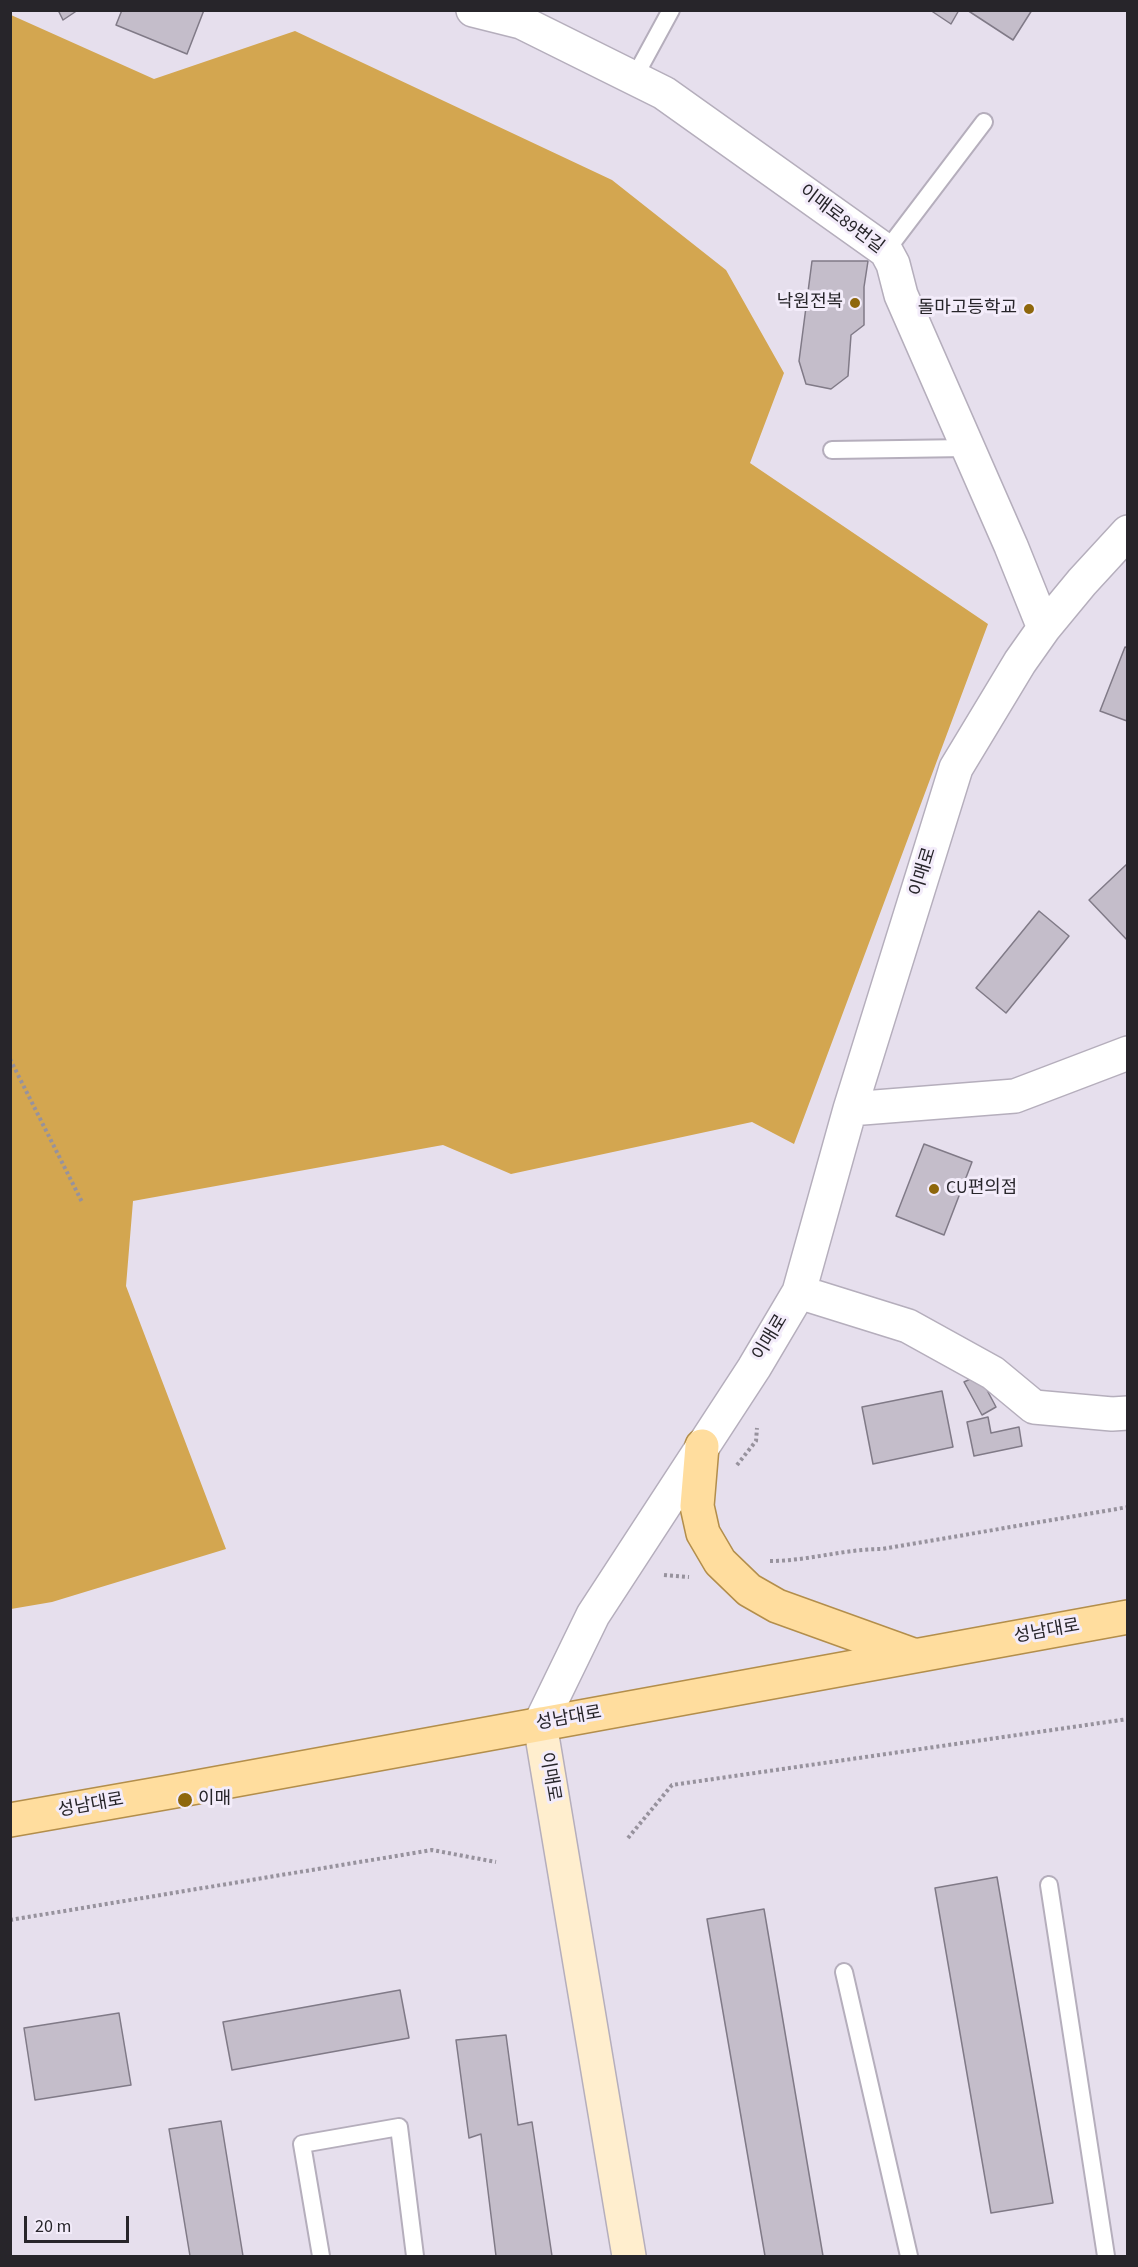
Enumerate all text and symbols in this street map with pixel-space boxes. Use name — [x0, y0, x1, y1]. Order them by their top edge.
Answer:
street label: 이매로89번길 — [794, 181, 888, 259]
place label: 낙원전복 — [777, 292, 843, 314]
marker: 낙원전복 — [848, 296, 862, 310]
place label: 돌마고등학교 — [918, 298, 1017, 320]
marker: 돌마고등학교 — [1022, 302, 1036, 316]
street label: 이매로 — [906, 845, 942, 899]
place label: CU편의점 — [946, 1178, 1017, 1200]
marker: CU편의점 — [927, 1182, 941, 1196]
street label: 이매로 — [749, 1311, 793, 1365]
street label: 성남대로 — [1013, 1616, 1081, 1648]
street label: 성남대로 — [535, 1703, 603, 1735]
street label: 이매로 — [534, 1751, 564, 1803]
place label: 이매 — [198, 1789, 231, 1811]
street label: 성남대로 — [57, 1790, 125, 1822]
marker: 이매 — [176, 1791, 194, 1809]
scale bar — [27, 2204, 132, 2242]
text: 20 m — [35, 2214, 71, 2239]

